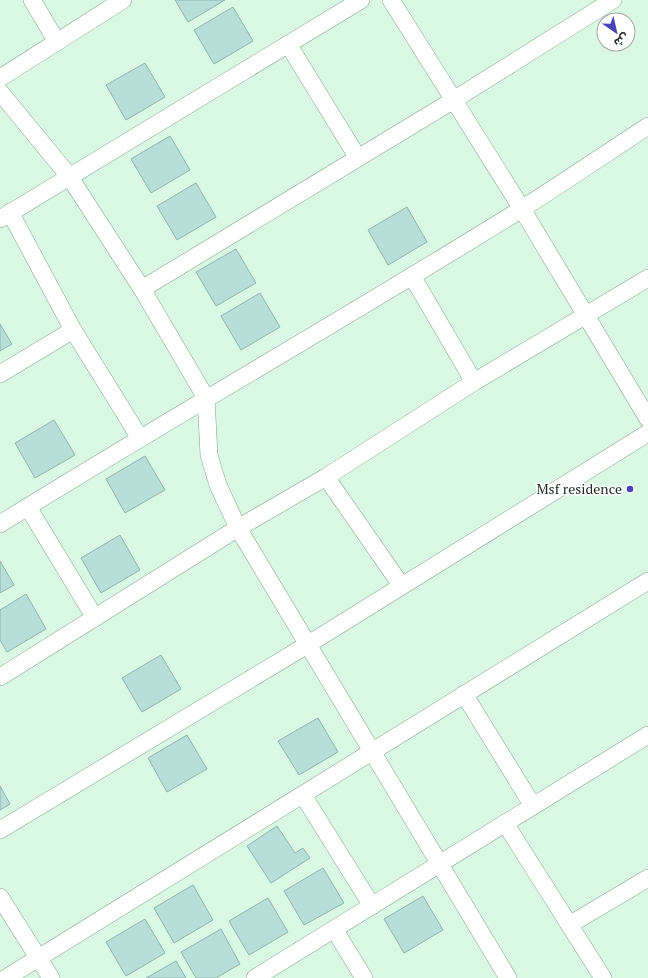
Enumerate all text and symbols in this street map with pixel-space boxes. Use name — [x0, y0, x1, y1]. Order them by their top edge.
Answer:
north arrow — [596, 12, 636, 52]
text: ش — [611, 30, 632, 50]
place label: Msf residence — [536, 479, 622, 498]
marker: Msf residence — [625, 484, 635, 494]

